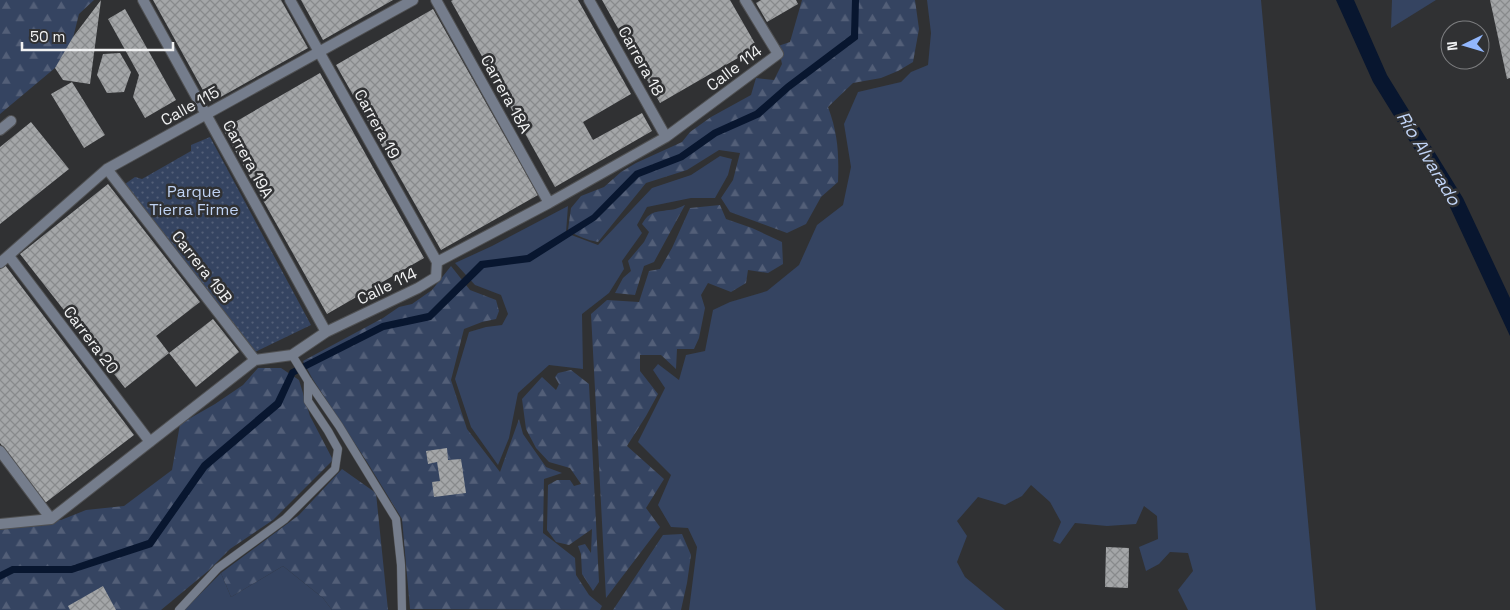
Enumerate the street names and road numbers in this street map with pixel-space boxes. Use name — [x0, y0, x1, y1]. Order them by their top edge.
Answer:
street label: Carrera 18 — [613, 22, 669, 100]
street label: Calle 114 — [702, 40, 766, 96]
street label: Carrera 18A — [476, 51, 536, 137]
street label: Calle 115 — [157, 81, 223, 131]
street label: Carrera 19 — [349, 86, 405, 162]
street label: Carrera 19A — [218, 116, 278, 202]
street label: Carrera 19B — [167, 226, 237, 308]
street label: Calle 114 — [354, 262, 420, 310]
street label: Carrera 20 — [59, 302, 123, 378]

